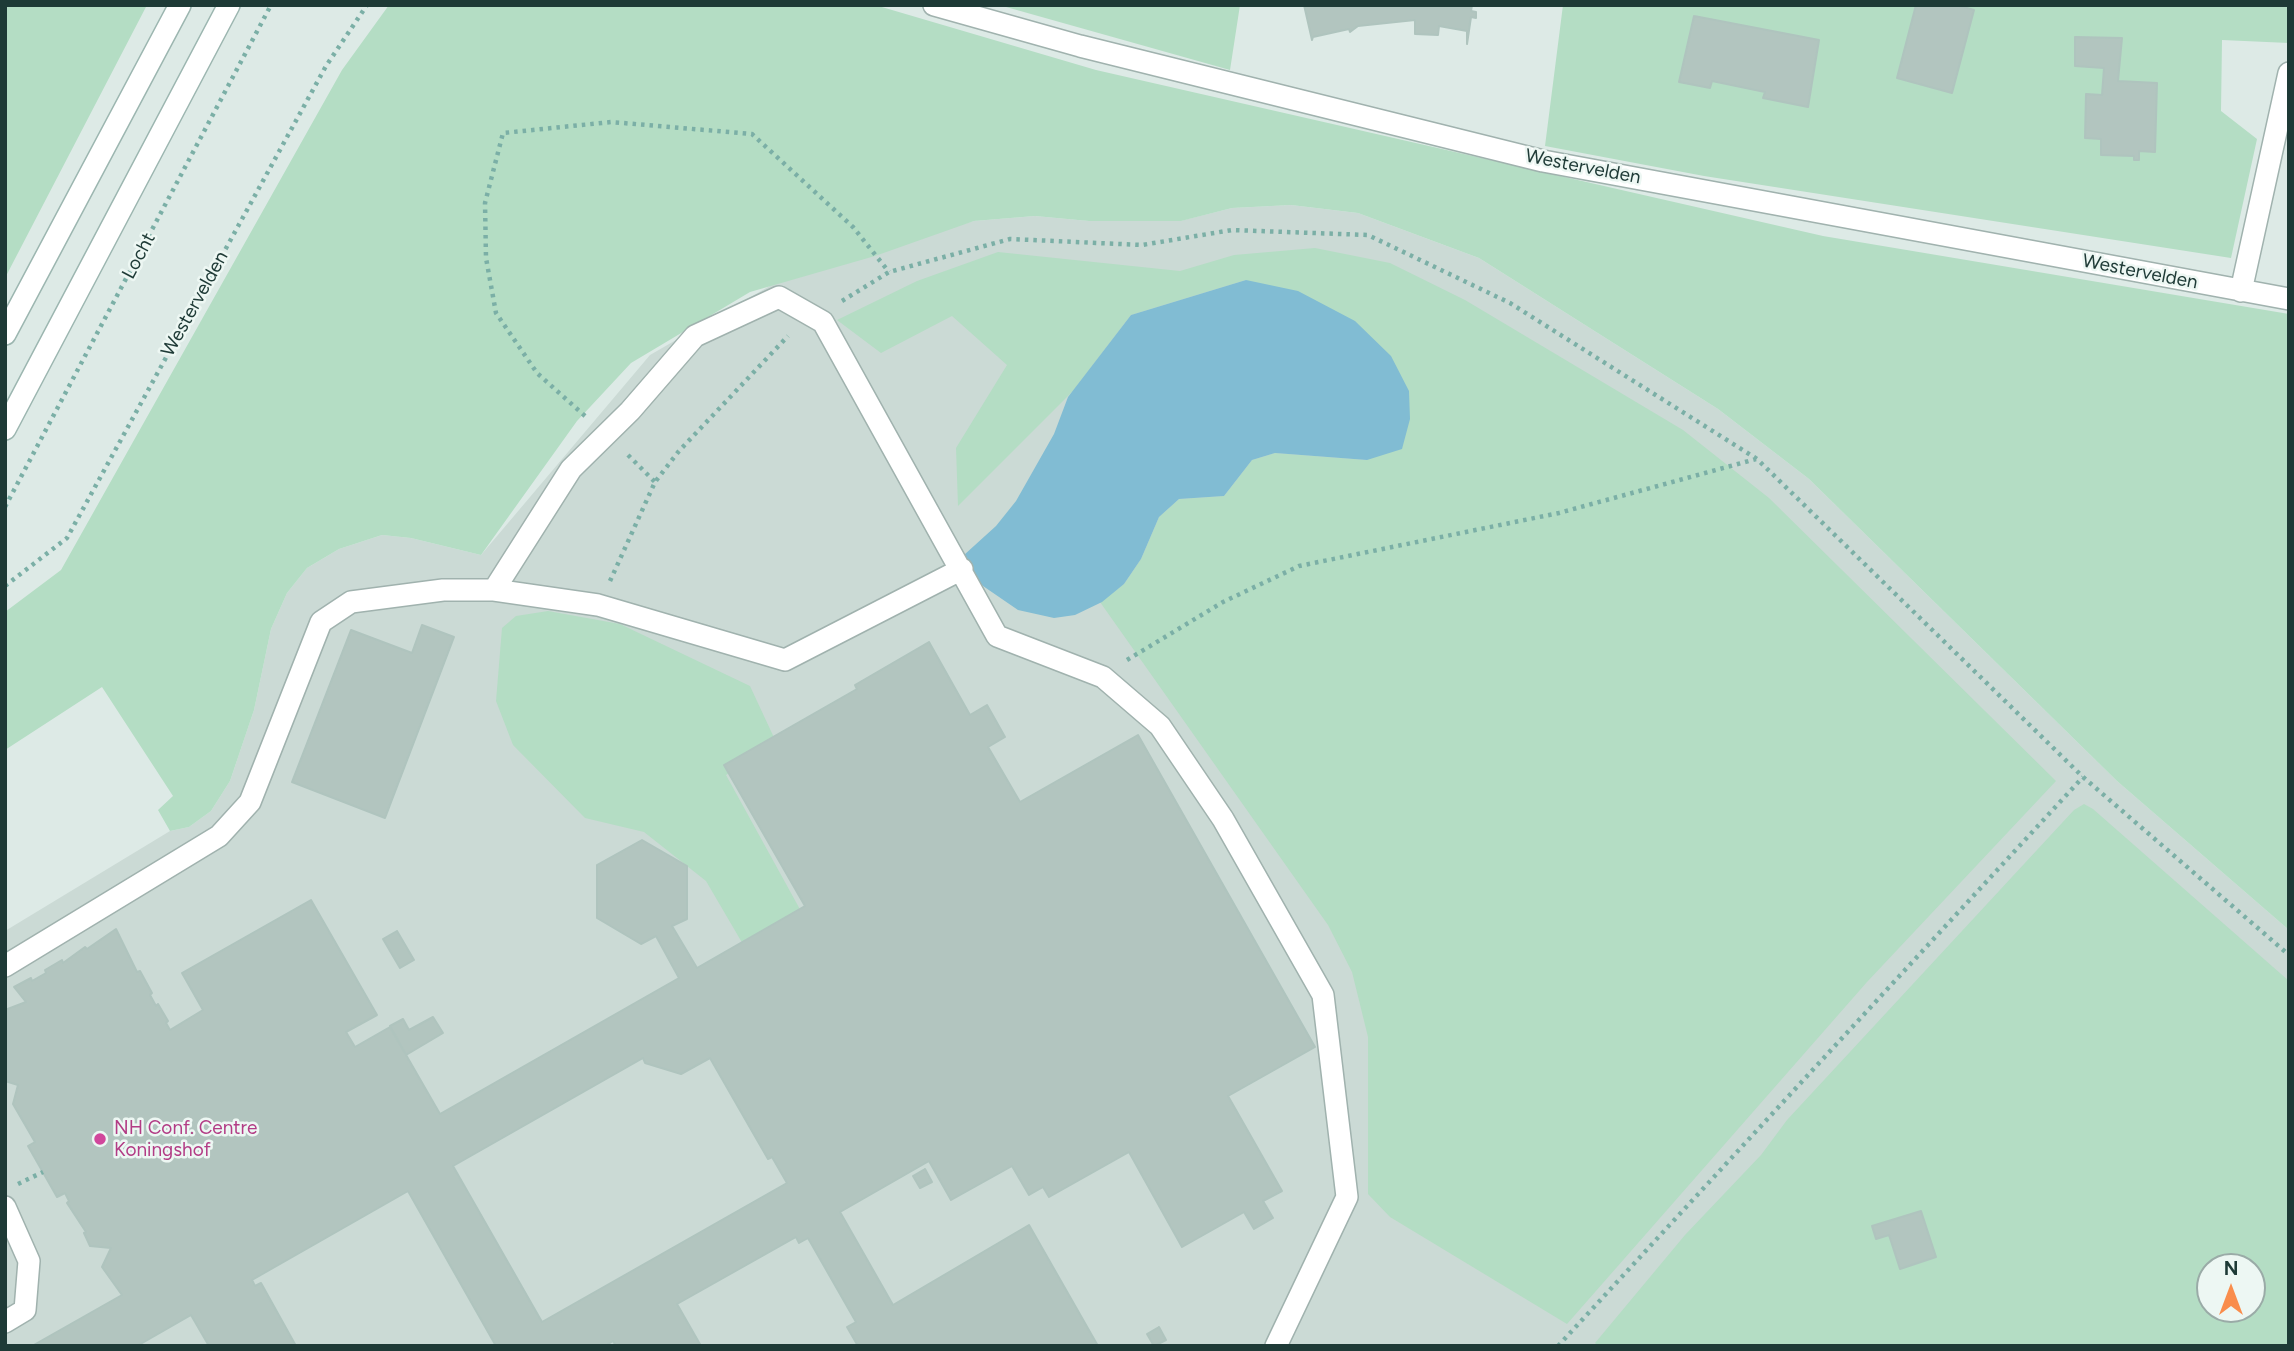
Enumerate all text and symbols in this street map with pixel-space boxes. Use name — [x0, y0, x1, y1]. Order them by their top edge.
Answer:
street label: Westervelden — [1523, 145, 1643, 189]
street label: Locht — [117, 229, 161, 283]
street label: Westervelden — [157, 247, 233, 361]
street label: Westervelden — [2080, 250, 2200, 294]
place label: NH Conf. Centre Koningshof — [114, 1117, 257, 1161]
marker: NH Conf. Centre Koningshof — [92, 1131, 108, 1147]
north arrow — [2196, 1253, 2266, 1323]
text: N — [2224, 1257, 2238, 1280]

